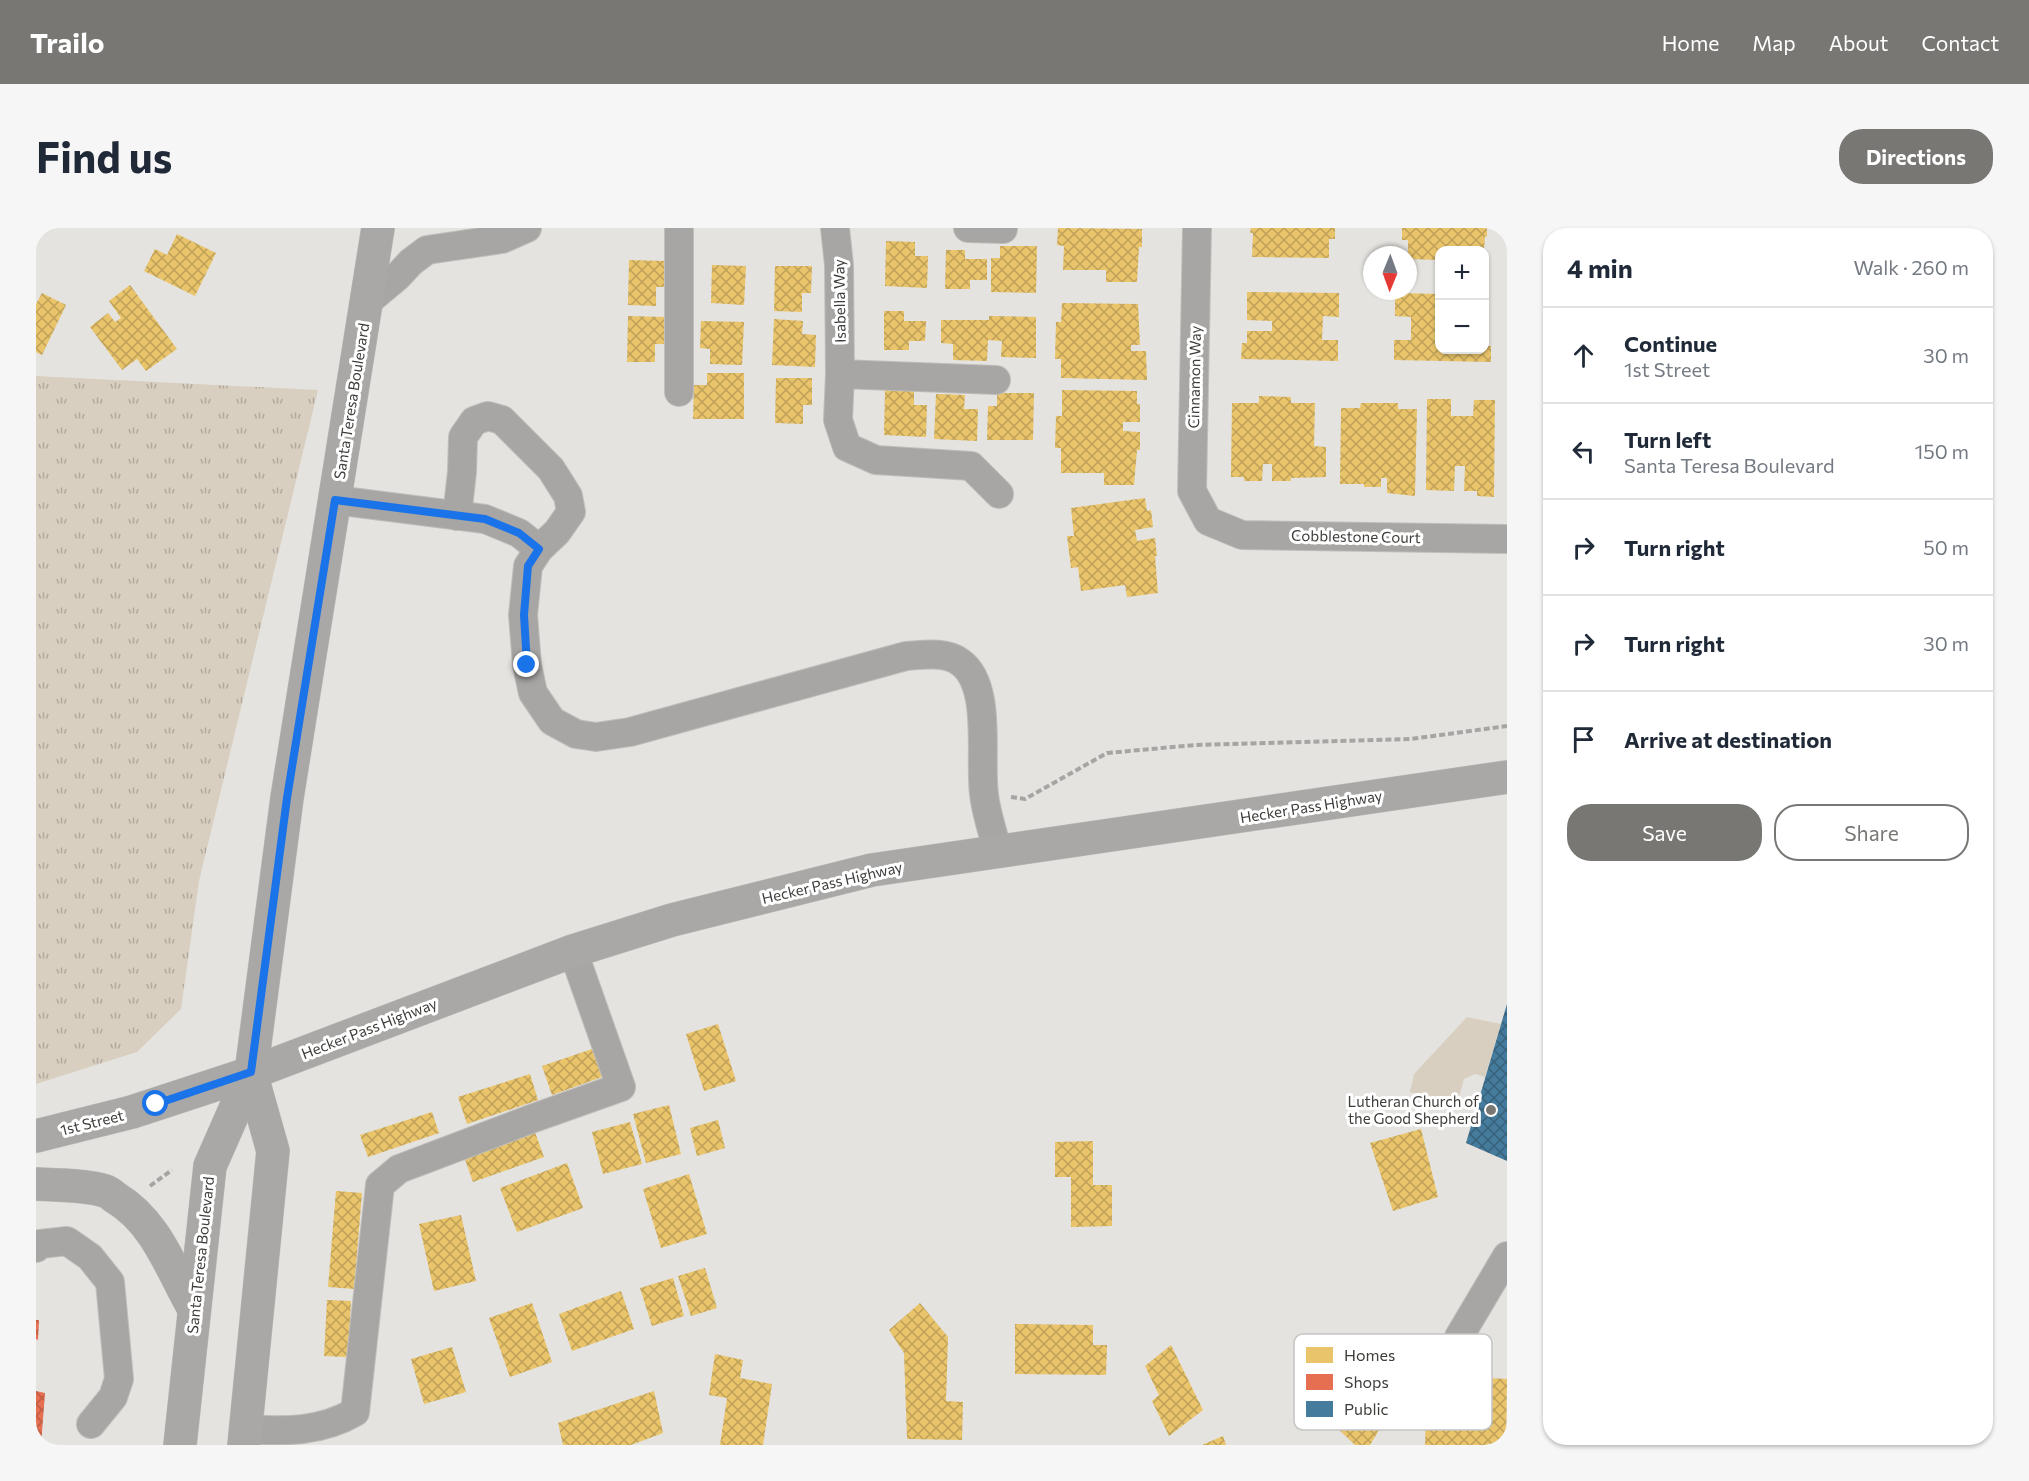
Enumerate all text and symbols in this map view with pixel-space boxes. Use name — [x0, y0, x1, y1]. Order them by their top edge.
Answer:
text: Trailo — [30, 25, 105, 59]
text: Home — [1662, 30, 1719, 55]
text: Map — [1752, 30, 1796, 55]
text: About — [1829, 30, 1888, 55]
text: Contact — [1921, 30, 1999, 55]
button: Directions — [1839, 129, 1993, 184]
text: Find us — [36, 130, 172, 182]
north arrow — [1363, 246, 1417, 300]
map controls — [1435, 246, 1489, 354]
button: + — [1435, 246, 1489, 300]
text: 4 min — [1567, 252, 1633, 283]
text: Walk · 260 m — [1853, 255, 1969, 279]
street label: Isabella Way — [829, 259, 849, 343]
button: − — [1435, 300, 1489, 354]
street label: Santa Teresa Boulevard — [330, 322, 372, 480]
street label: Cinnamon Way — [1184, 325, 1204, 428]
text: Continue — [1624, 330, 1717, 357]
icon: ahead — [1567, 339, 1600, 372]
text: 30 m — [1923, 343, 1969, 367]
text: 1st Street — [1624, 357, 1710, 381]
text: Turn left — [1624, 426, 1711, 453]
icon: left — [1567, 435, 1600, 468]
text: 150 m — [1915, 439, 1969, 463]
text: Santa Teresa Boulevard — [1624, 453, 1835, 477]
street label: Cobblestone Court — [1291, 526, 1421, 546]
icon: right — [1567, 531, 1600, 564]
text: Turn right — [1624, 534, 1725, 561]
text: 50 m — [1923, 535, 1969, 559]
icon: right — [1567, 627, 1600, 660]
text: Turn right — [1624, 630, 1725, 657]
text: 30 m — [1923, 631, 1969, 655]
route end — [513, 651, 539, 677]
icon: arrive — [1567, 723, 1600, 756]
text: Arrive at destination — [1624, 726, 1832, 753]
street label: Hecker Pass Highway — [1239, 786, 1384, 826]
button: Save — [1567, 804, 1762, 861]
button: Share — [1774, 804, 1969, 861]
street label: Hecker Pass Highway — [760, 857, 904, 907]
street label: Hecker Pass Highway — [299, 994, 440, 1062]
route start — [142, 1090, 168, 1116]
place label: Lutheran Church of the Good Shepherd — [1348, 1092, 1479, 1127]
marker: Lutheran Church of the Good Shepherd — [1484, 1103, 1498, 1117]
street label: 1st Street — [58, 1105, 126, 1139]
street label: Santa Teresa Boulevard — [183, 1175, 217, 1335]
legend — [1294, 1334, 1492, 1430]
text: Homes — [1344, 1345, 1395, 1364]
text: Shops — [1344, 1372, 1389, 1391]
text: Public — [1344, 1399, 1389, 1418]

